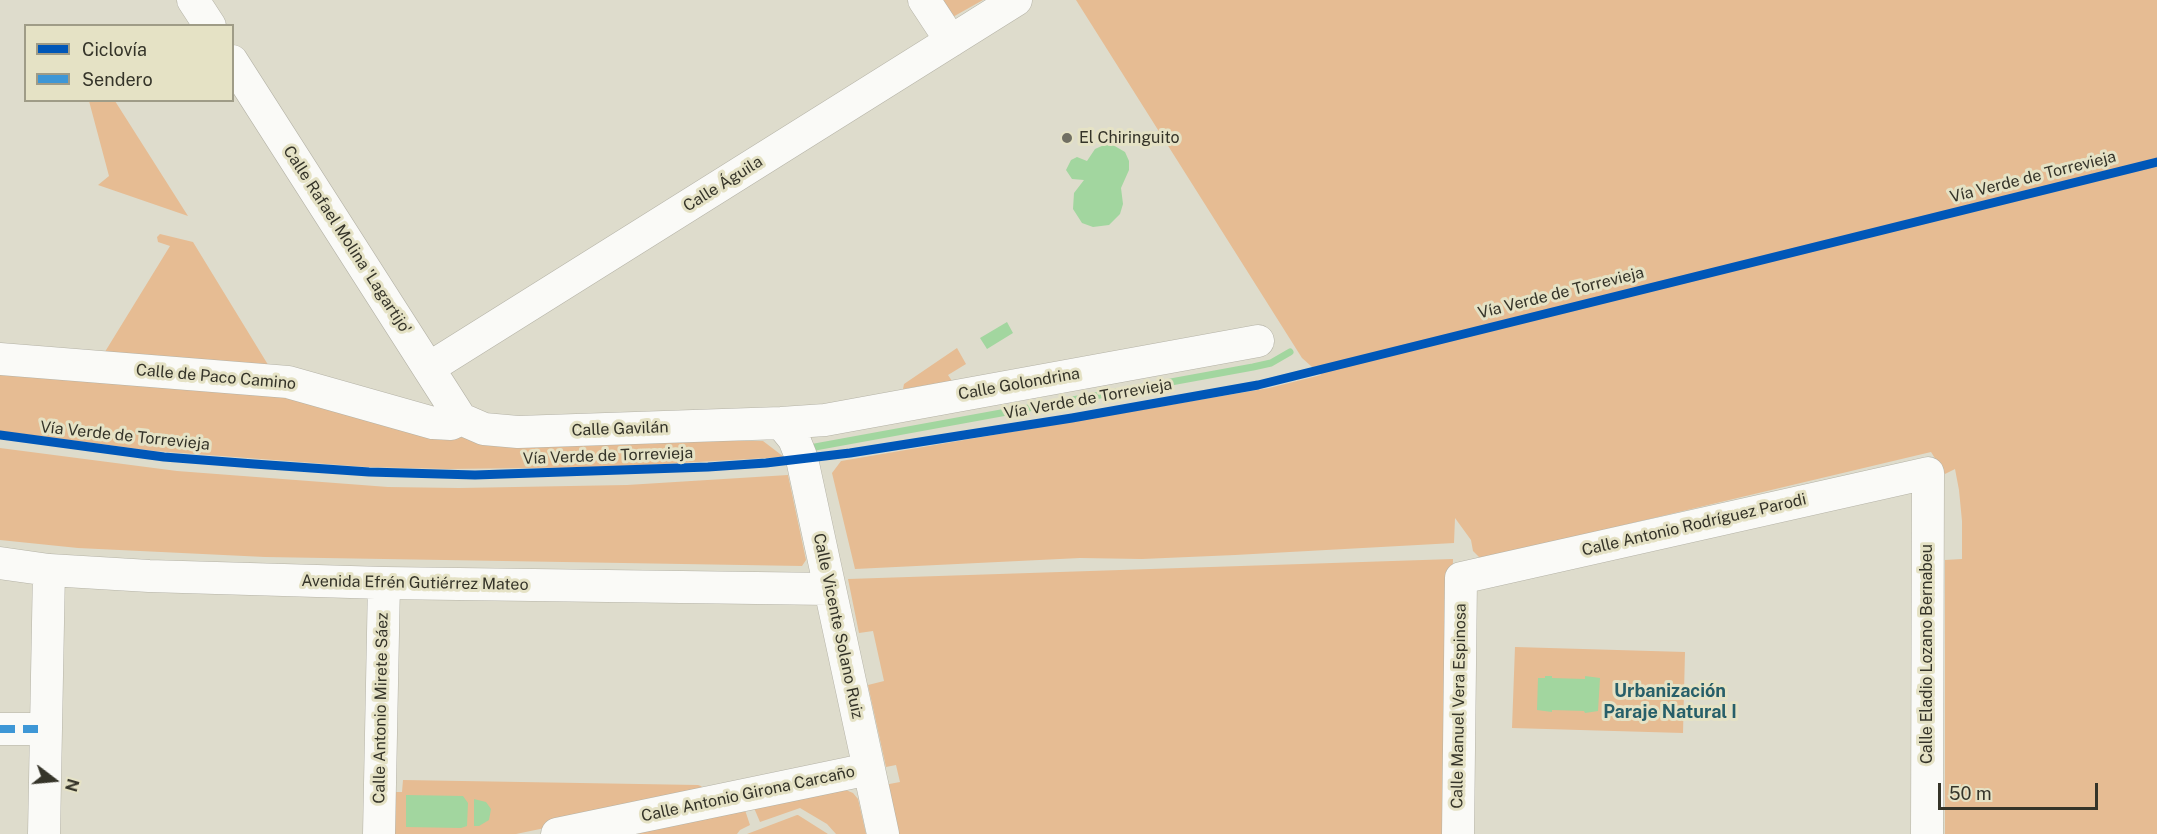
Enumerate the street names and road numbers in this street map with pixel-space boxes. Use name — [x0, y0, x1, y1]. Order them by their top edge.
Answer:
street label: Calle Rafael Molina 'Lagartijo' — [279, 142, 415, 338]
street label: Vía Verde de Torrevieja — [1948, 147, 2118, 207]
street label: Calle Águila — [680, 152, 766, 216]
street label: Vía Verde de Torrevieja — [1476, 263, 1646, 323]
street label: Calle de Paco Camino — [135, 360, 297, 394]
street label: Calle Golondrina — [957, 364, 1081, 404]
street label: Vía Verde de Torrevieja — [1002, 375, 1174, 423]
street label: Vía Verde de Torrevieja — [39, 418, 211, 454]
street label: Calle Gavilán — [571, 418, 669, 440]
street label: Vía Verde de Torrevieja — [523, 443, 693, 469]
street label: Calle Antonio Rodríguez Parodi — [1580, 490, 1808, 560]
street label: Calle Vicente Solano Ruiz — [809, 531, 867, 721]
street label: Calle Eladio Lozano Bernabeu — [1917, 544, 1937, 764]
street label: Avenida Efrén Gutiérrez Mateo — [301, 571, 529, 595]
street label: Calle Manuel Vera Espinosa — [1448, 603, 1470, 809]
street label: Calle Antonio Mirete Sáez — [370, 612, 392, 804]
street label: Calle Antonio Girona Carcaño — [640, 762, 856, 826]

